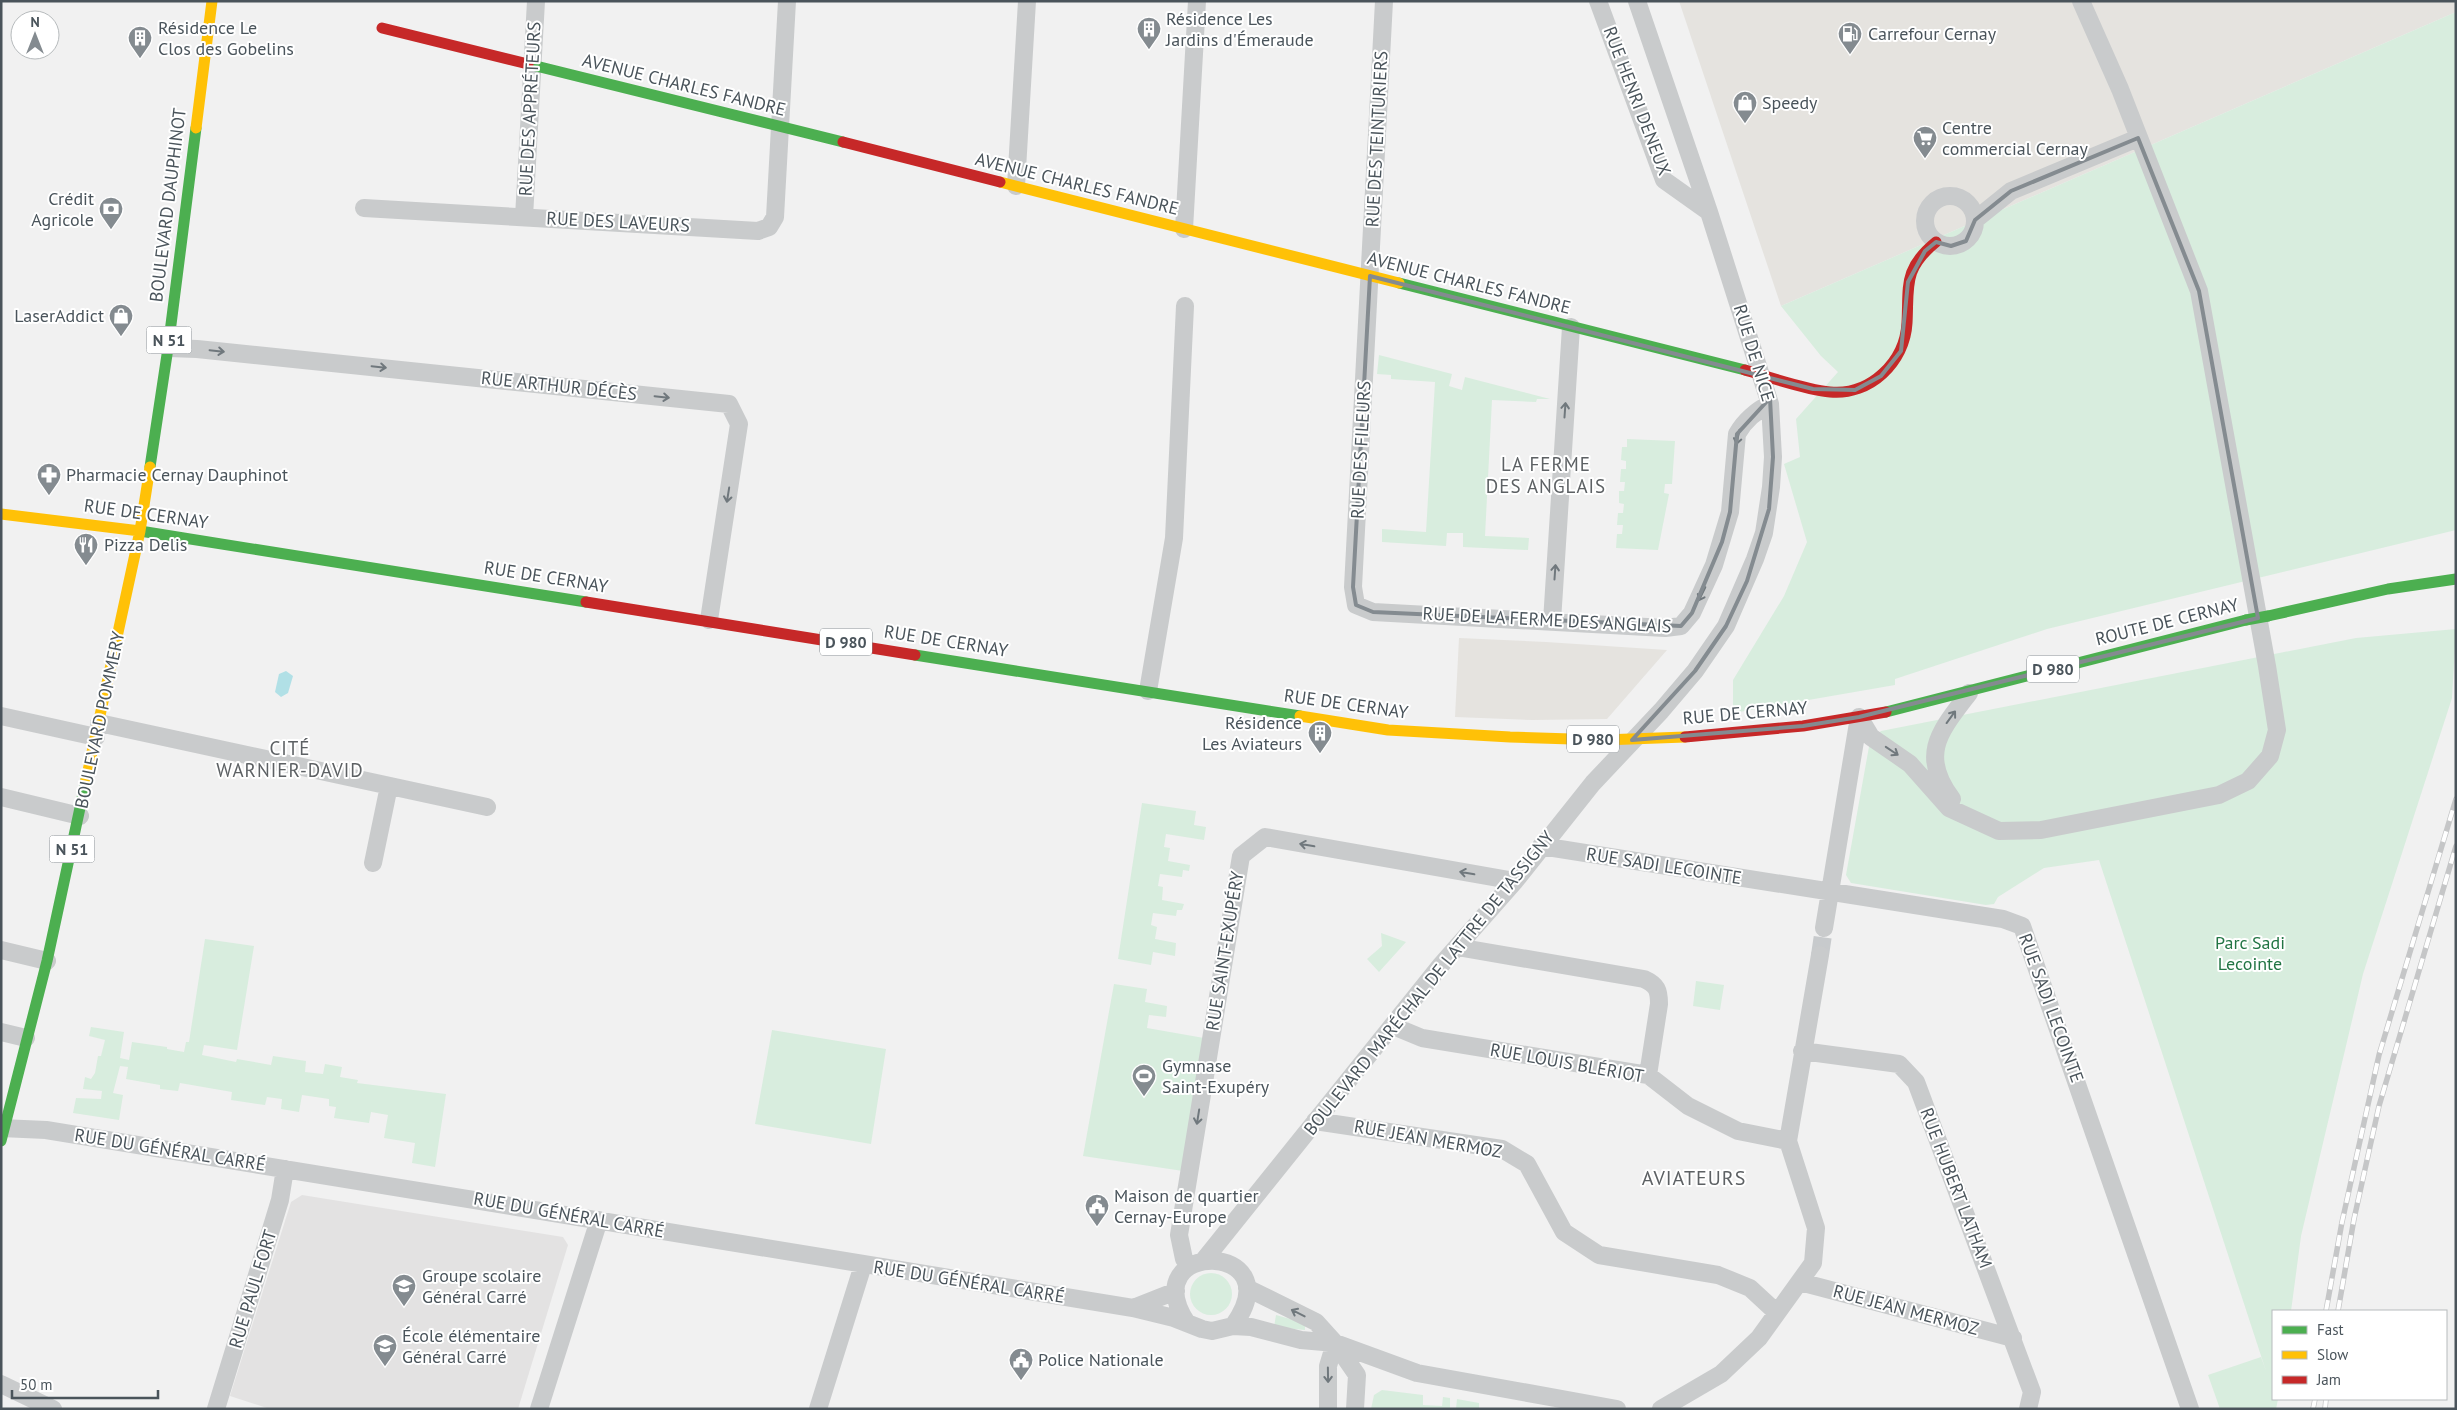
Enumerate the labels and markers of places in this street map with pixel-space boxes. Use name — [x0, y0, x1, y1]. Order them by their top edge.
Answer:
place label: Résidence Les Jardins d'Émeraude — [1165, 7, 1314, 51]
place label: Résidence Le Clos des Gobelins — [158, 16, 294, 60]
building icon: Résidence Les Jardins d'Émeraude — [1136, 16, 1162, 50]
fuel station icon: Carrefour Cernay — [1837, 21, 1863, 55]
place label: Carrefour Cernay — [1868, 22, 1997, 45]
building icon: Résidence Le Clos des Gobelins — [127, 25, 153, 59]
shop icon: Speedy — [1732, 90, 1758, 124]
place label: Speedy — [1762, 91, 1818, 114]
place label: Centre commercial Cernay — [1942, 116, 2088, 160]
supermarket icon: Centre commercial Cernay — [1912, 125, 1938, 159]
place label: Crédit Agricole — [31, 187, 94, 231]
bank icon: Crédit Agricole — [98, 196, 124, 230]
shop icon: LaserAddict — [108, 303, 134, 337]
place label: LaserAddict — [14, 304, 104, 327]
pharmacy icon: Pharmacie Cernay Dauphinot — [36, 462, 62, 496]
place label: Pharmacie Cernay Dauphinot — [66, 463, 288, 486]
restaurant icon: Pizza Delis — [73, 532, 99, 566]
place label: Pizza Delis — [104, 533, 187, 556]
place label: Résidence Les Aviateurs — [1202, 711, 1302, 755]
building icon: Résidence Les Aviateurs — [1307, 720, 1333, 754]
place label: Gymnase Saint-Exupéry — [1162, 1054, 1270, 1098]
sports icon: Gymnase Saint-Exupéry — [1131, 1063, 1157, 1097]
place label: Maison de quartier Cernay-Europe — [1114, 1184, 1259, 1228]
public building icon: Maison de quartier Cernay-Europe — [1084, 1193, 1110, 1227]
place label: Groupe scolaire Général Carré — [422, 1264, 541, 1308]
school or university icon: Groupe scolaire Général Carré — [391, 1273, 417, 1307]
place label: École élémentaire Général Carré — [402, 1324, 540, 1368]
school or university icon: École élémentaire Général Carré — [372, 1333, 398, 1367]
public building icon: Police Nationale — [1008, 1347, 1034, 1381]
place label: Police Nationale — [1038, 1348, 1164, 1371]

